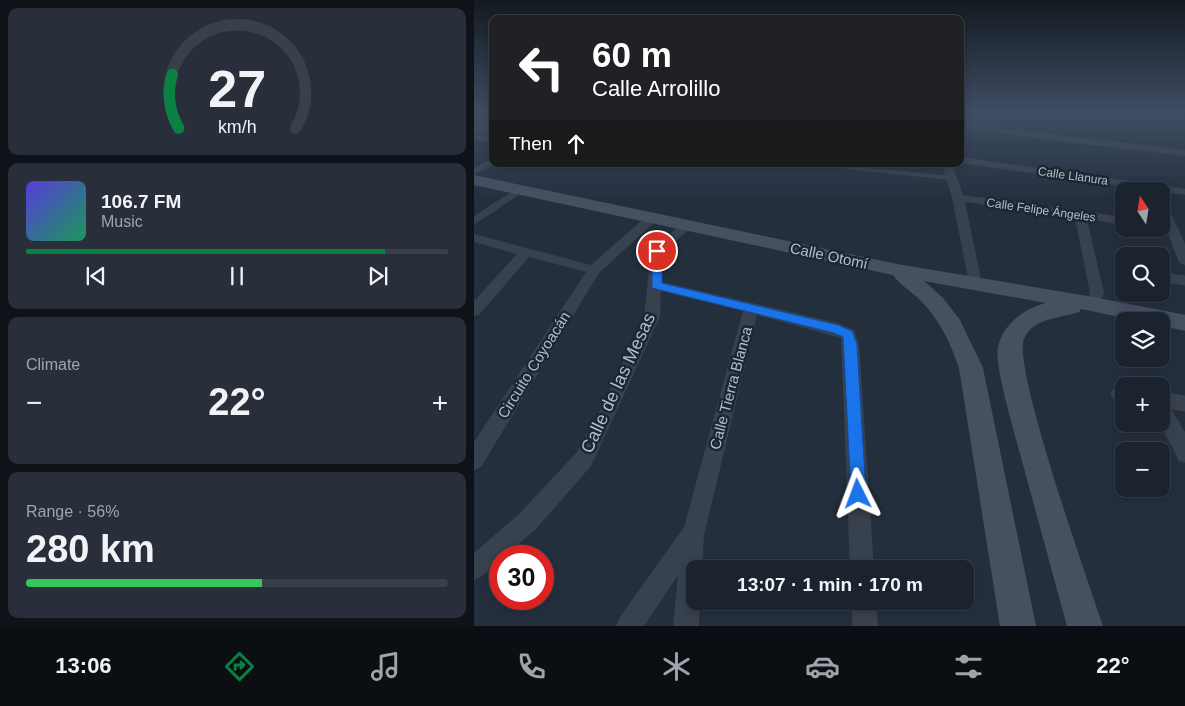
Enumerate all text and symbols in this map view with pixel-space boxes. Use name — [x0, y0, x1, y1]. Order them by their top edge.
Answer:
icon: left — [509, 35, 574, 100]
text: 60 m — [592, 35, 672, 74]
text: 27 — [208, 60, 266, 118]
text: Calle Arrolillo — [592, 76, 720, 101]
text: km/h — [218, 117, 256, 137]
icon: ahead — [562, 130, 590, 158]
text: Then — [509, 133, 552, 154]
street label: Calle Llanura — [1037, 164, 1109, 188]
north arrow — [1115, 182, 1170, 238]
map controls — [1115, 182, 1170, 497]
text: 106.7 FM — [101, 191, 181, 212]
street label: Calle Felipe Ángeles — [986, 194, 1097, 225]
text: Music — [101, 213, 143, 230]
pin — [636, 230, 678, 272]
icon: arrive — [643, 237, 671, 265]
street label: Calle Otomí — [789, 239, 870, 272]
button: search — [1115, 247, 1170, 302]
icon: previous — [82, 262, 110, 290]
icon: pause — [223, 262, 251, 290]
icon: next — [364, 262, 392, 290]
street label: Circuito Coyoacán — [494, 308, 573, 421]
street label: Calle de las Mesas — [577, 310, 659, 456]
button: layers — [1115, 312, 1170, 367]
street label: Calle Tierra Blanca — [706, 324, 755, 451]
text: Climate — [26, 356, 80, 373]
button: + — [1115, 377, 1170, 432]
text: 22° — [208, 381, 266, 423]
text: − — [26, 387, 42, 418]
text: + — [432, 387, 448, 418]
button: − — [1115, 442, 1170, 497]
position arrow — [831, 467, 883, 519]
text: Range · 56% — [26, 503, 119, 520]
text: 280 km — [26, 528, 155, 570]
speed limit sign: 30 — [489, 545, 554, 610]
text: 13:07 · 1 min · 170 m — [737, 574, 923, 595]
icon: directions — [222, 649, 257, 684]
icon: music — [368, 649, 403, 684]
icon: phone — [514, 649, 549, 684]
icon: climate — [659, 649, 694, 684]
icon: car — [805, 649, 840, 684]
icon: filters — [951, 649, 986, 684]
text: 13:06 — [55, 653, 112, 678]
text: 22° — [1096, 653, 1130, 678]

